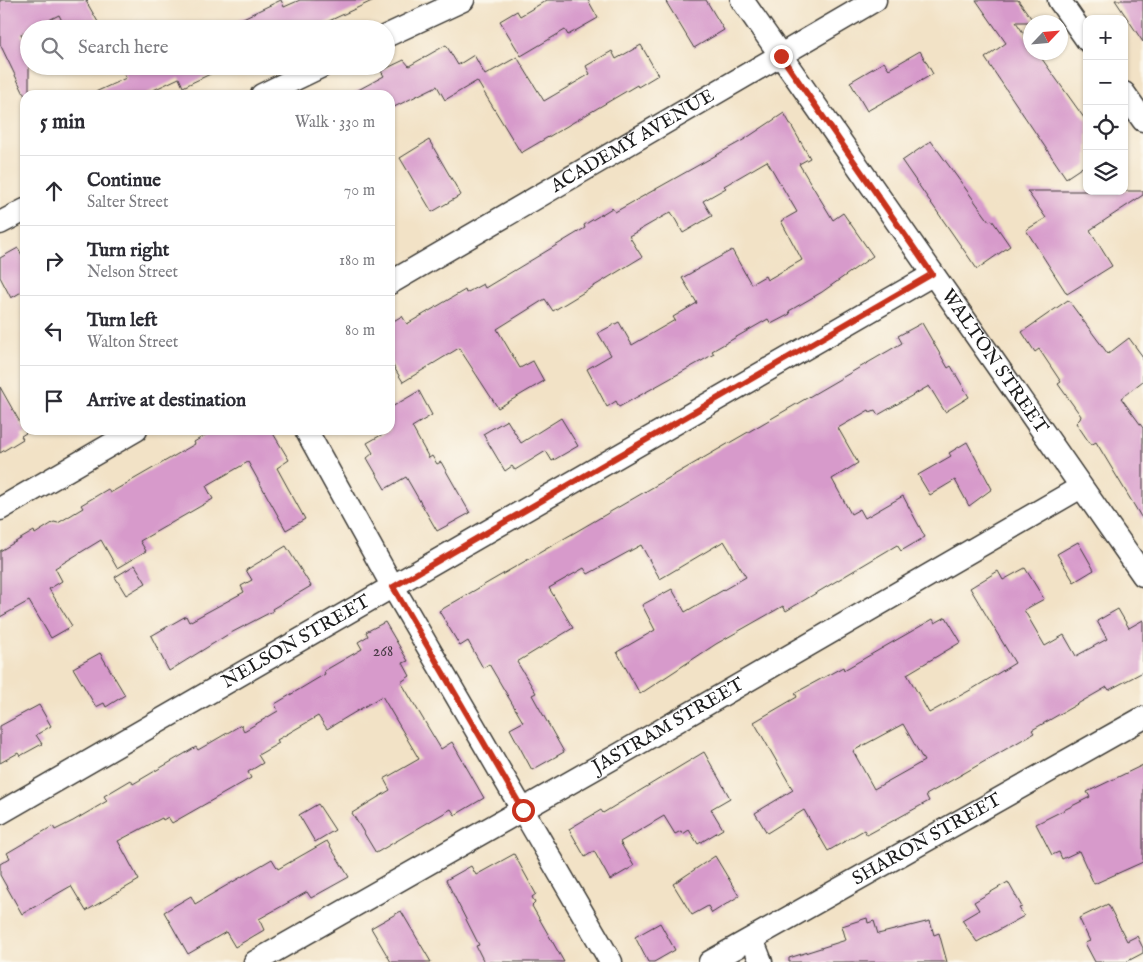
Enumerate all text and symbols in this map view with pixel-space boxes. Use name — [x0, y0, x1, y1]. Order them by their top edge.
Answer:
north arrow — [1023, 15, 1068, 60]
map controls — [1083, 15, 1128, 195]
button: + — [1083, 15, 1128, 60]
search box — [20, 20, 395, 75]
icon: search — [38, 34, 66, 62]
text: Search here — [78, 36, 169, 60]
route end — [770, 45, 793, 68]
button: − — [1083, 60, 1128, 105]
street label: ACADEMY AVENUE — [546, 84, 719, 199]
button: locate — [1083, 105, 1128, 150]
text: 5 min — [40, 109, 85, 136]
text: Walk · 330 m — [295, 113, 375, 133]
button: layers — [1083, 150, 1128, 195]
text: Continue — [87, 169, 161, 193]
icon: ahead — [40, 177, 68, 205]
text: 70 m — [344, 181, 375, 201]
text: Salter Street — [87, 193, 168, 213]
text: Turn right — [87, 239, 169, 263]
icon: right — [40, 247, 68, 275]
text: 180 m — [339, 251, 375, 271]
text: Nelson Street — [87, 263, 178, 283]
street label: WALTON STREET — [936, 285, 1053, 439]
text: Turn left — [87, 309, 158, 333]
icon: left — [40, 317, 68, 345]
text: 80 m — [345, 321, 375, 341]
text: Walton Street — [87, 333, 178, 353]
icon: arrive — [40, 387, 68, 415]
text: Arrive at destination — [87, 389, 246, 413]
street label: NELSON STREET — [218, 590, 375, 694]
house number: 268 — [373, 642, 393, 662]
street label: JASTRAM STREET — [587, 673, 749, 780]
street label: SHARON STREET — [848, 788, 1006, 891]
route start — [512, 799, 535, 822]

